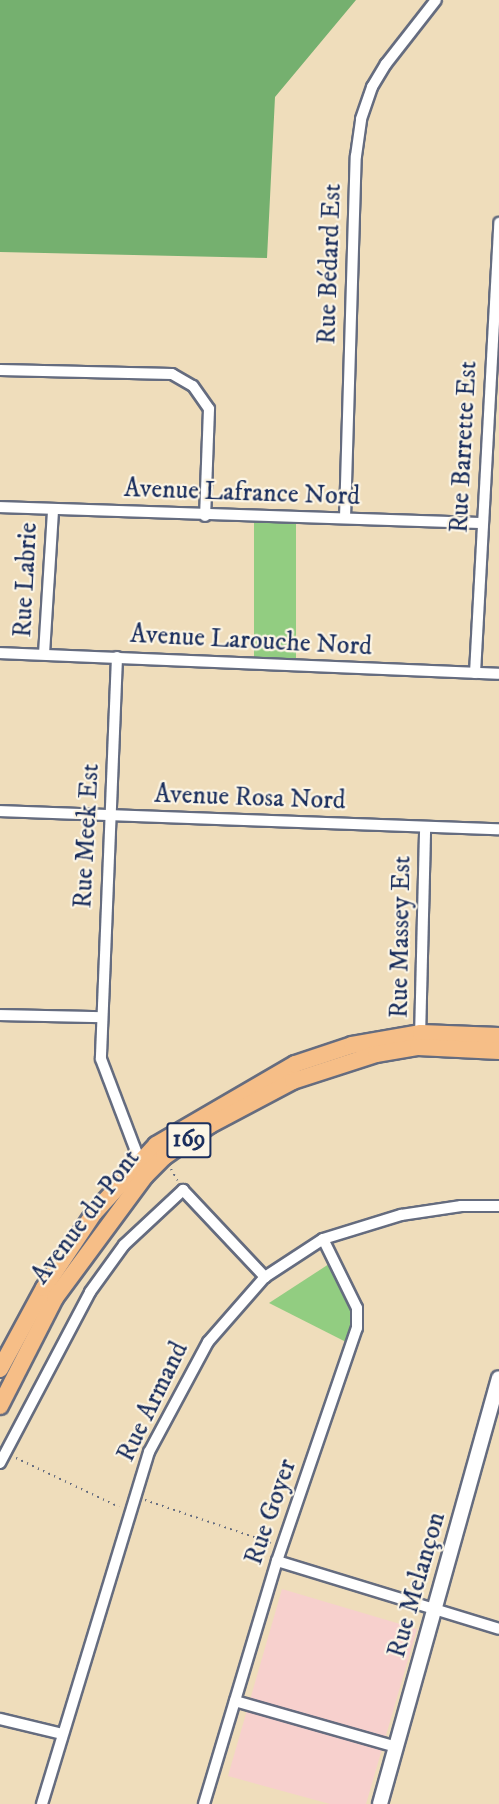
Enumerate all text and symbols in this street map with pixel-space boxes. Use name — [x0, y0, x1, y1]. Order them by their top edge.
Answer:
street label: Rue Bédard Est — [312, 183, 348, 345]
street label: Rue Barrette Est — [444, 360, 484, 534]
street label: Avenue Lafrance Nord — [123, 473, 361, 513]
street label: Rue Labrie — [7, 522, 45, 638]
street label: Avenue Larouche Nord — [129, 619, 373, 663]
street label: Rue Meek Est — [68, 763, 106, 909]
street label: Avenue Rosa Nord — [154, 779, 346, 817]
street label: Rue Massey Est — [384, 856, 418, 1018]
road number: 169 — [165, 1119, 213, 1161]
street label: Avenue du Pont — [25, 1143, 147, 1291]
street label: Rue Armand — [111, 1337, 195, 1467]
street label: Rue Goyer — [238, 1455, 304, 1569]
street label: Rue Melançon — [381, 1509, 453, 1661]

